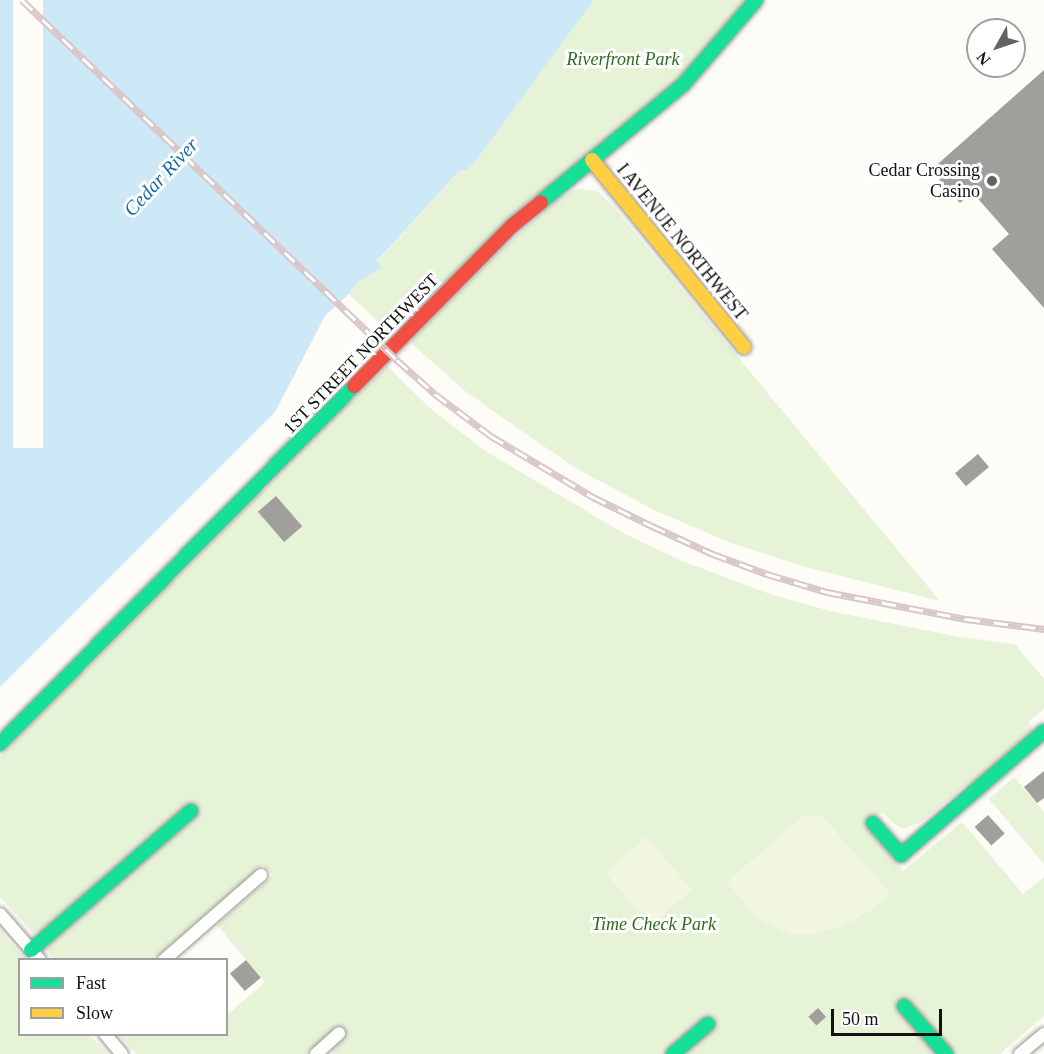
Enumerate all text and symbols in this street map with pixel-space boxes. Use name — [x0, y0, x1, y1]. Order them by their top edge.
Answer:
north arrow — [966, 18, 1026, 78]
park label: Riverfront Park — [567, 48, 679, 70]
text: N — [973, 49, 994, 68]
water label: Cedar River — [119, 133, 203, 221]
street label: I AVENUE NORTHWEST — [612, 159, 752, 325]
place label: Cedar Crossing Casino — [869, 160, 980, 202]
marker: Cedar Crossing Casino — [985, 174, 999, 188]
street label: 1ST STREET NORTHWEST — [279, 269, 443, 439]
park label: Time Check Park — [592, 913, 716, 935]
legend — [18, 958, 228, 1036]
text: Fast — [76, 973, 106, 993]
scale bar — [834, 997, 945, 1035]
text: Slow — [76, 1003, 113, 1023]
text: 50 m — [842, 1009, 879, 1029]

